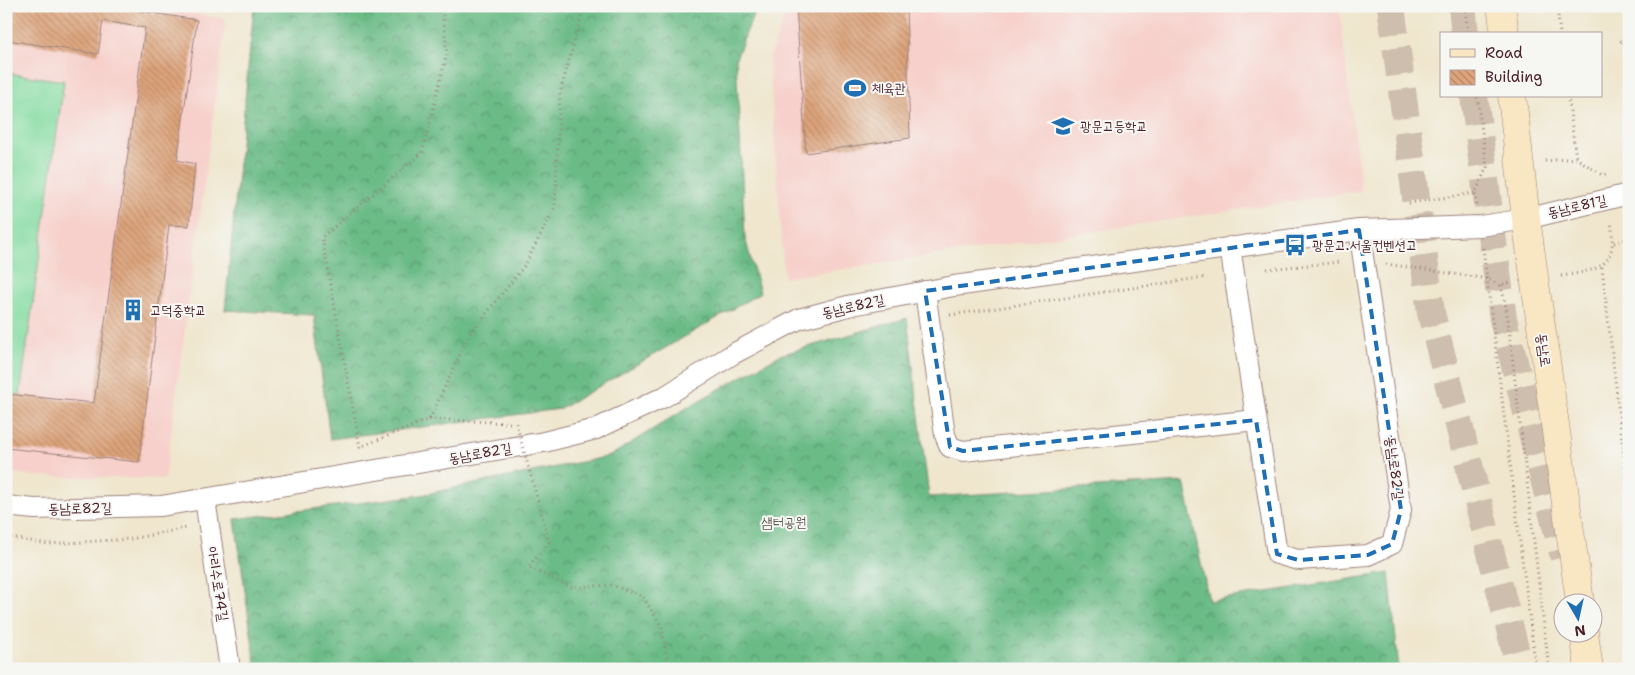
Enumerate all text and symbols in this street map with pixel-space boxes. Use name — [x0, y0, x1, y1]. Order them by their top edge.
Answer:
legend — [1440, 32, 1602, 98]
text: Road — [1485, 43, 1523, 63]
text: Building — [1485, 67, 1542, 87]
sports icon: 체육관 — [842, 75, 868, 101]
place label: 체육관 — [872, 79, 906, 97]
school or university icon: 광문고등학교 — [1050, 113, 1076, 139]
place label: 광문고등학교 — [1080, 117, 1148, 135]
street label: 동남로81길 — [1546, 190, 1609, 222]
bus stop icon: 광문고.서울컨벤션고 — [1282, 232, 1308, 258]
place label: 광문고.서울컨벤션고 — [1312, 236, 1417, 254]
street label: 동남로82길 — [820, 290, 887, 322]
building icon: 고덕중학교 — [120, 297, 146, 323]
place label: 고덕중학교 — [150, 301, 206, 319]
street label: 동남로 — [1533, 332, 1555, 368]
street label: 동남로82길 — [1382, 435, 1408, 502]
street label: 동남로82길 — [447, 438, 514, 467]
street label: 동남로82길 — [48, 498, 113, 518]
park label: 샘터공원 — [761, 513, 807, 531]
street label: 아리수로74길 — [203, 545, 233, 623]
north arrow — [1552, 592, 1602, 642]
text: N — [1573, 621, 1587, 641]

